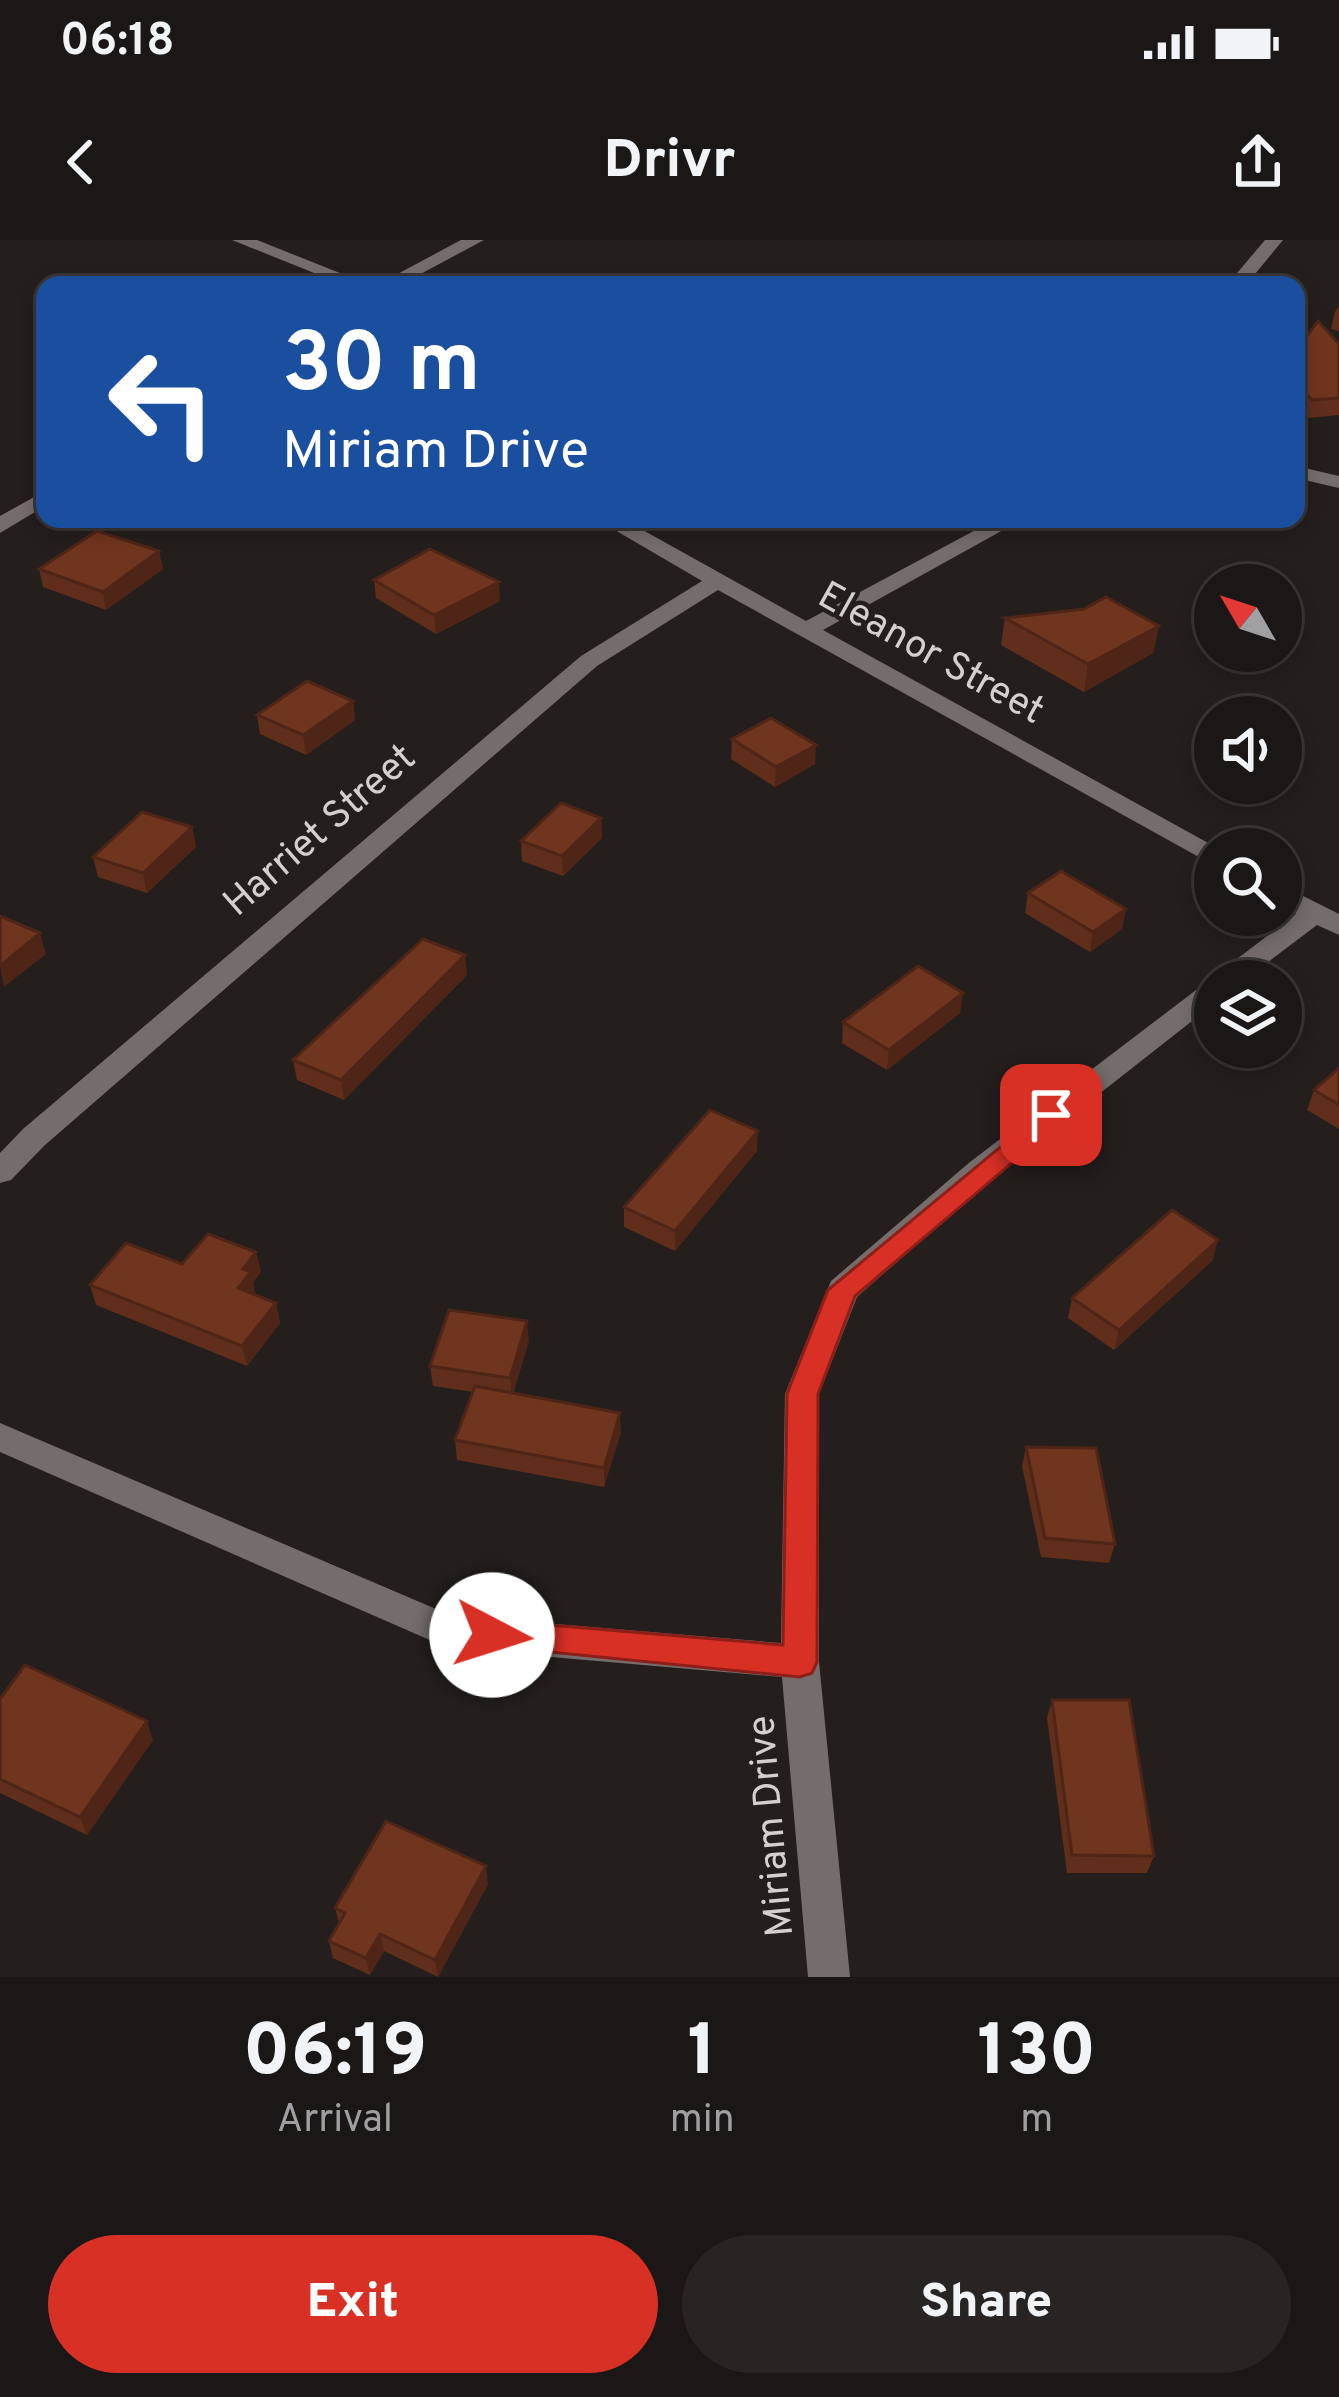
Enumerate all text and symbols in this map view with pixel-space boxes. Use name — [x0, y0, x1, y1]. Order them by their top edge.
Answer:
text: 06:18 — [60, 14, 174, 71]
text: Drivr — [604, 128, 735, 197]
icon: back — [48, 129, 114, 195]
icon: share — [1225, 129, 1291, 195]
text: 30 m — [282, 315, 481, 421]
icon: left — [84, 324, 240, 480]
text: Miriam Drive — [282, 419, 589, 488]
north arrow — [1194, 564, 1302, 672]
map controls — [1194, 564, 1302, 1068]
street label: Eleanor Street — [808, 573, 1052, 737]
button: sound — [1194, 696, 1302, 804]
street label: Harriet Street — [215, 735, 427, 929]
button: search — [1194, 828, 1302, 936]
button: layers — [1194, 960, 1302, 1068]
pin — [1000, 1064, 1102, 1166]
icon: arrive — [1018, 1082, 1084, 1148]
position arrow — [429, 1572, 555, 1698]
street label: Miriam Drive — [739, 1713, 807, 1939]
text: 06:19 — [243, 2009, 427, 2101]
text: 1 — [687, 2009, 717, 2101]
text: 130 — [977, 2009, 1096, 2101]
text: Arrival — [277, 2097, 393, 2146]
text: min — [670, 2097, 735, 2146]
text: m — [1020, 2097, 1053, 2146]
button: Exit — [48, 2235, 658, 2373]
button: Share — [682, 2235, 1291, 2373]

